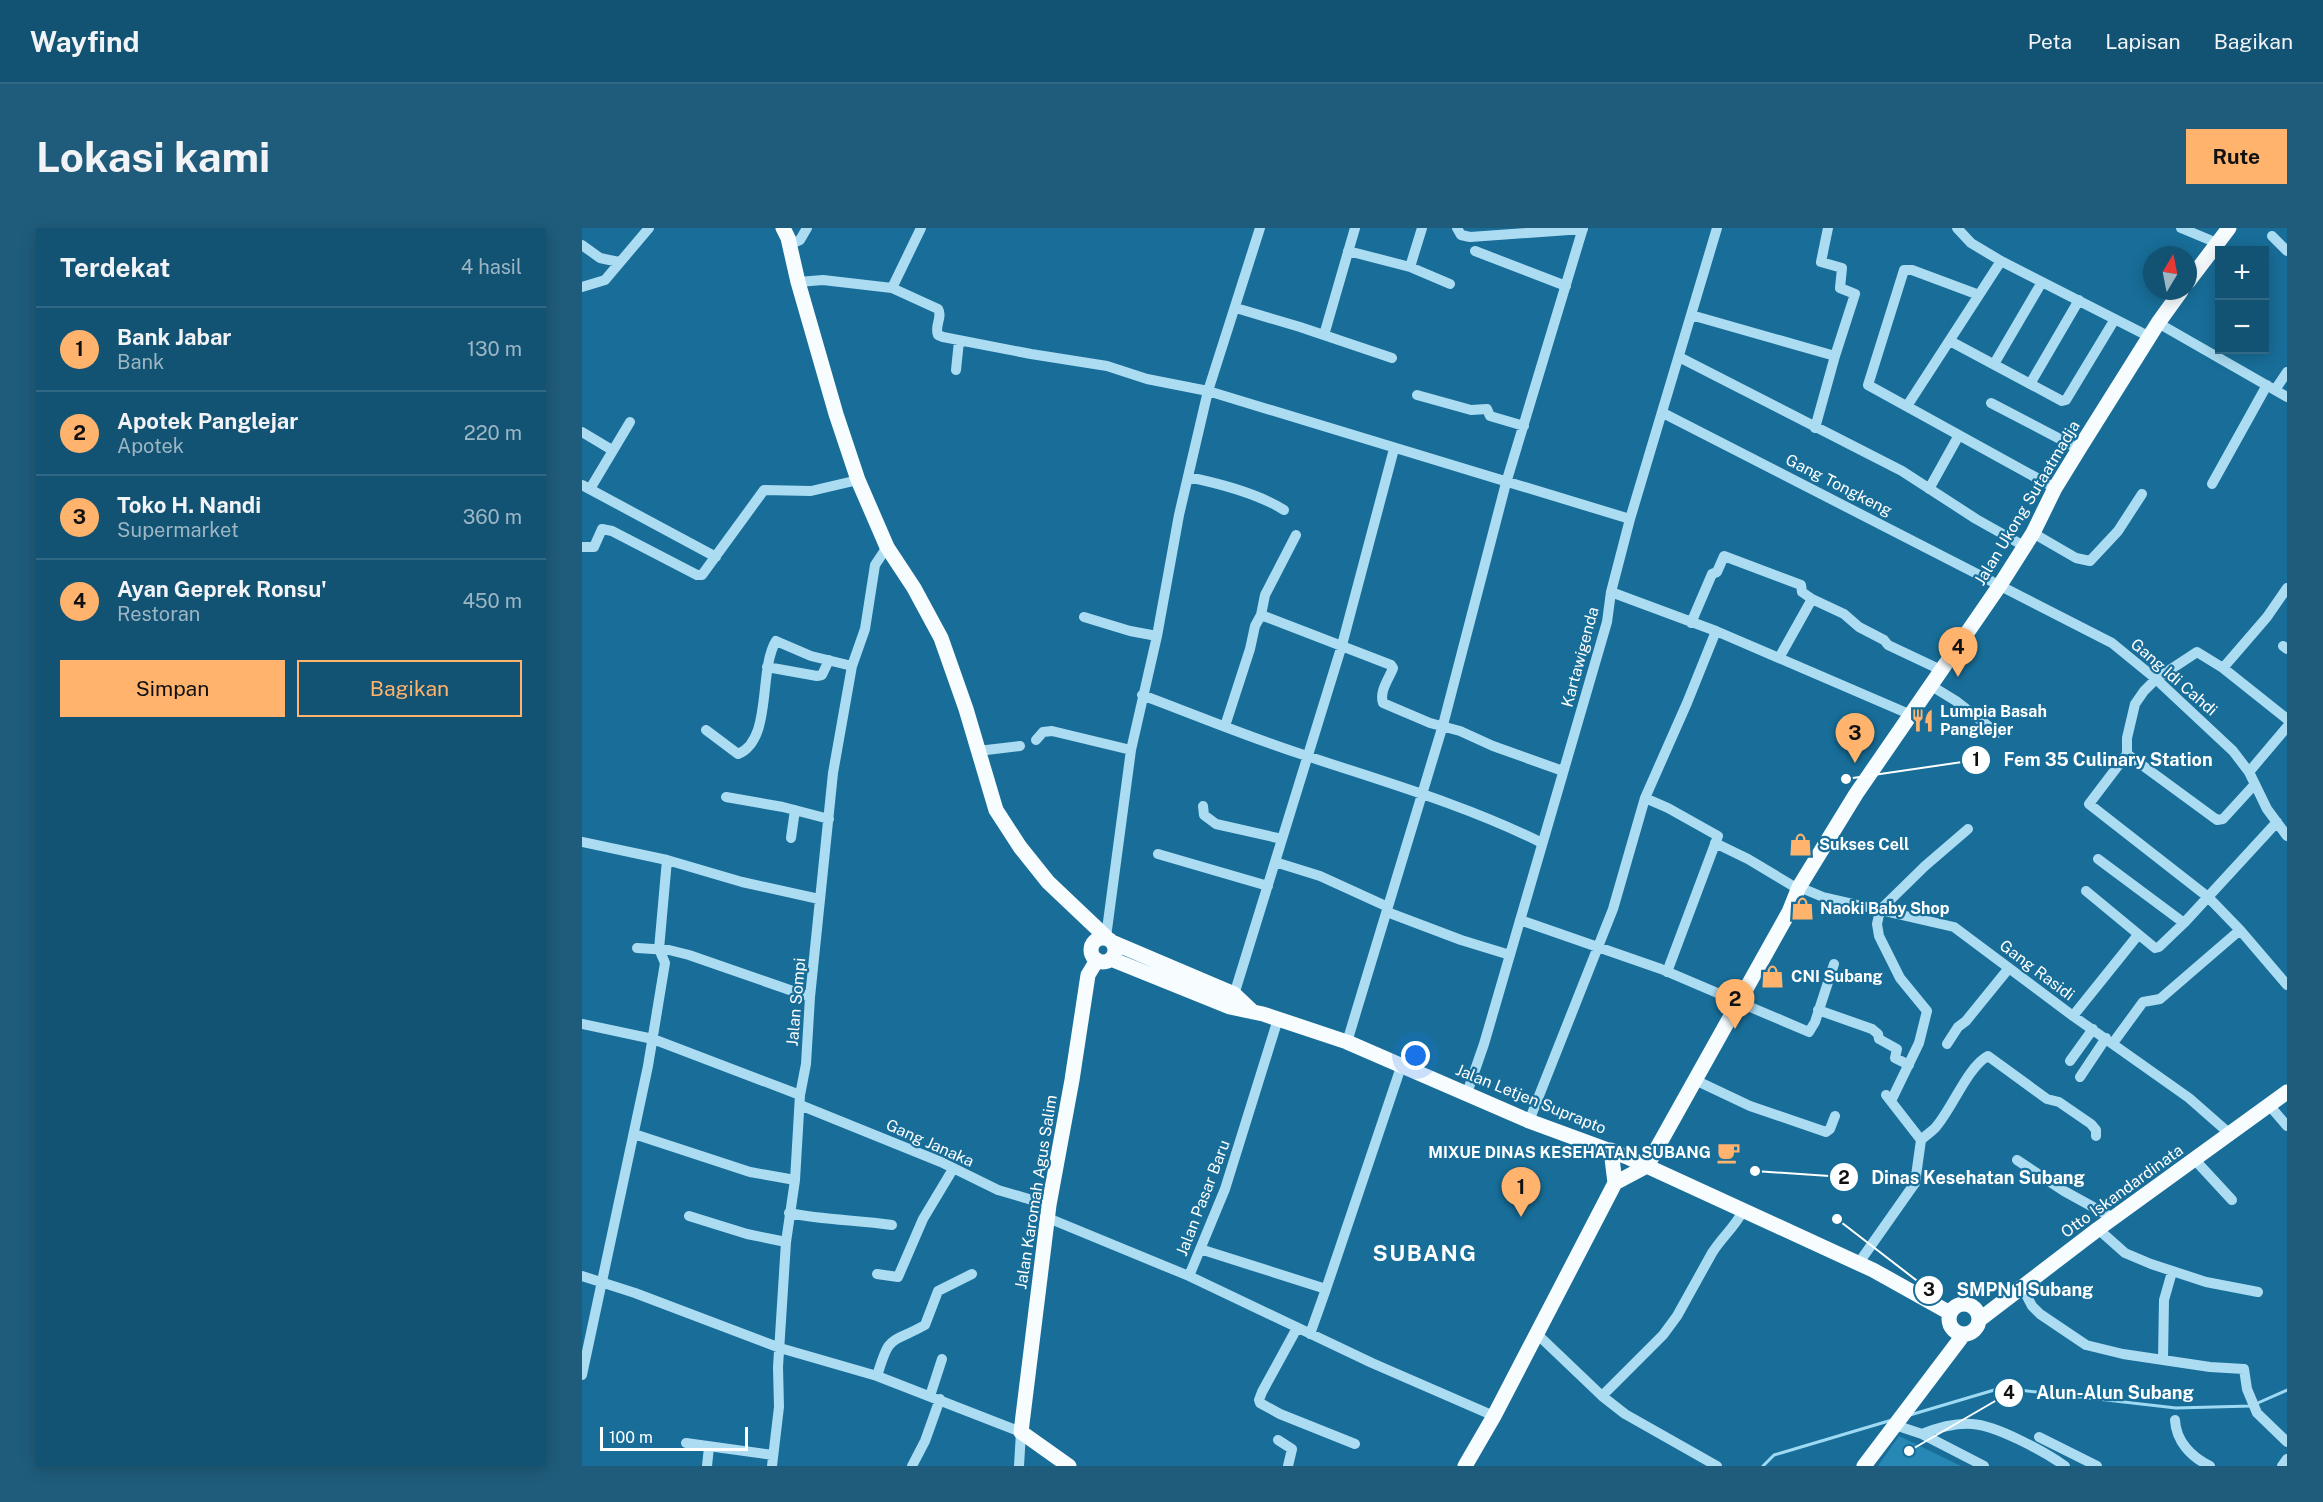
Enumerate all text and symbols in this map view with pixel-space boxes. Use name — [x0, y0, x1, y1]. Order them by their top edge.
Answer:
text: Wayfind — [30, 25, 140, 58]
text: Peta — [2028, 29, 2072, 54]
text: Lapisan — [2105, 29, 2181, 54]
text: Bagikan — [2214, 29, 2293, 54]
button: Rute — [2186, 129, 2287, 184]
text: Lokasi kami — [36, 132, 270, 181]
north arrow — [2143, 246, 2197, 300]
map controls — [2215, 246, 2269, 354]
button: + — [2215, 246, 2269, 300]
text: Terdekat — [60, 252, 170, 283]
text: 4 hasil — [461, 255, 522, 279]
button: − — [2215, 300, 2269, 354]
text: Bank Jabar — [117, 324, 231, 350]
text: 1 — [75, 337, 84, 361]
text: 130 m — [467, 337, 522, 361]
text: Bank — [117, 350, 164, 374]
text: Apotek Panglejar — [117, 408, 298, 434]
street label: Jalan Ukong Sutaatmadja — [1970, 417, 2084, 589]
text: 2 — [73, 421, 86, 445]
text: 220 m — [464, 421, 522, 445]
text: Apotek — [117, 434, 184, 458]
street label: Gang Tongkeng — [1782, 450, 1896, 520]
text: Toko H. Nandi — [117, 492, 261, 518]
text: 3 — [73, 505, 86, 529]
text: 360 m — [463, 505, 522, 529]
text: Supermarket — [117, 518, 239, 542]
text: Ayan Geprek Ronsu' — [117, 576, 327, 602]
text: 4 — [73, 589, 86, 613]
text: 450 m — [462, 589, 522, 613]
text: Restoran — [117, 602, 200, 626]
street label: Kartawigenda — [1557, 605, 1603, 709]
pin: 4 — [1938, 628, 1978, 677]
street label: Gang Idi Cahdi — [2127, 634, 2221, 720]
button: Simpan — [60, 660, 285, 717]
button: Bagikan — [297, 660, 522, 717]
place label: Lumpia Basah Panglejer — [1940, 702, 2047, 739]
restaurant icon: Lumpia Basah Panglejer — [1909, 707, 1935, 733]
pin: 3 — [1836, 714, 1874, 763]
callout: Fem 35 Culinary Station — [1961, 742, 2225, 778]
text: 1 — [1972, 749, 1980, 770]
text: Fem 35 Culinary Station — [2003, 749, 2213, 770]
shop icon: Sukses Cell — [1788, 831, 1814, 857]
place label: Sukses Cell — [1819, 835, 1909, 854]
shop icon: Naoki Baby Shop — [1789, 895, 1815, 921]
place label: Naoki Baby Shop — [1820, 899, 1950, 918]
street label: Gang Rasidi — [1996, 936, 2078, 1004]
street label: Jalan Sompi — [783, 957, 809, 1047]
shop icon: CNI Subang — [1760, 963, 1786, 989]
place label: CNI Subang — [1791, 967, 1882, 986]
pin: 2 — [1716, 980, 1754, 1029]
your location — [1401, 1041, 1430, 1070]
street label: Jalan Letjen Suprapto — [1453, 1060, 1609, 1138]
street label: Jalan Karomah Agus Salim — [1011, 1093, 1061, 1291]
street label: Gang Janaka — [883, 1115, 977, 1171]
street label: Jalan Pasar Baru — [1172, 1137, 1234, 1259]
cafe icon: MIXUE DINAS KESEHATAN SUBANG — [1716, 1139, 1742, 1165]
street label: Otto Iskandardinata — [2057, 1140, 2187, 1242]
place label: MIXUE DINAS KESEHATAN SUBANG — [1428, 1143, 1711, 1162]
callout: Dinas Kesehatan Subang — [1829, 1159, 2097, 1195]
text: 2 — [1838, 1167, 1850, 1188]
text: Dinas Kesehatan Subang — [1871, 1167, 2085, 1188]
pin: 1 — [1502, 1168, 1540, 1217]
district label: SUBANG — [1373, 1240, 1477, 1266]
callout: SMPN 1 Subang — [1914, 1272, 2105, 1308]
text: 3 — [1923, 1279, 1935, 1300]
text: SMPN 1 Subang — [1957, 1279, 2093, 1300]
callout: Alun-Alun Subang — [1994, 1375, 2206, 1411]
text: 4 — [2003, 1382, 2015, 1403]
text: Alun-Alun Subang — [2036, 1382, 2194, 1403]
scale bar — [600, 1424, 748, 1452]
text: 100 m — [609, 1428, 653, 1447]

